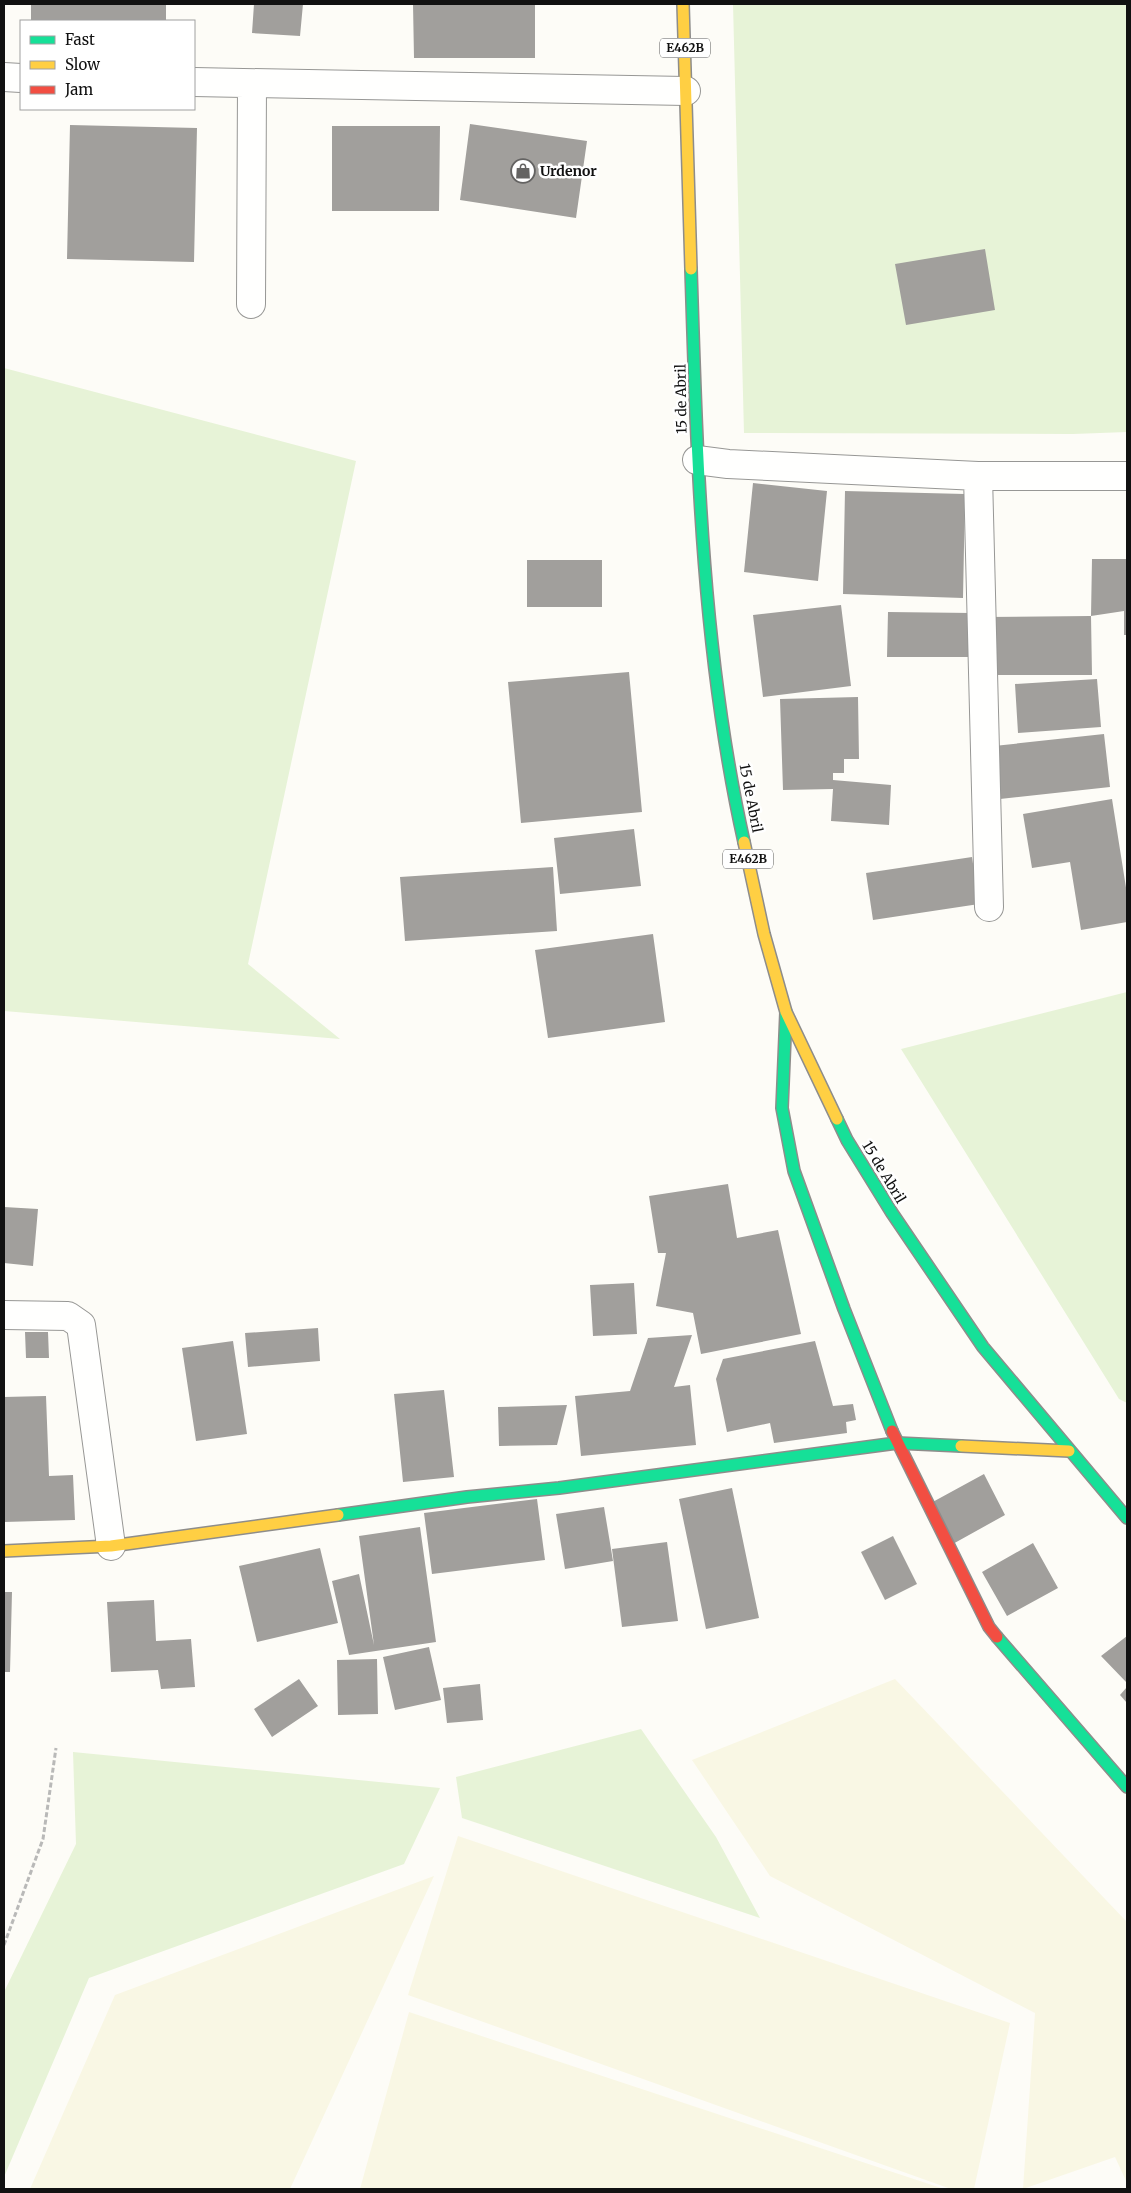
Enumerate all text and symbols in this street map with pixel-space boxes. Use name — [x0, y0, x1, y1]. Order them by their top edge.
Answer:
legend — [20, 20, 195, 110]
text: Fast — [65, 30, 95, 49]
road number: E462B — [660, 38, 710, 58]
text: Slow — [65, 55, 100, 74]
text: Jam — [64, 80, 93, 99]
shop icon: Urdenor — [510, 158, 536, 184]
place label: Urdenor — [540, 162, 597, 180]
street label: 15 de Abril — [671, 363, 691, 434]
street label: 15 de Abril — [736, 762, 767, 835]
road number: E462B — [723, 850, 773, 869]
street label: 15 de Abril — [858, 1137, 910, 1207]

